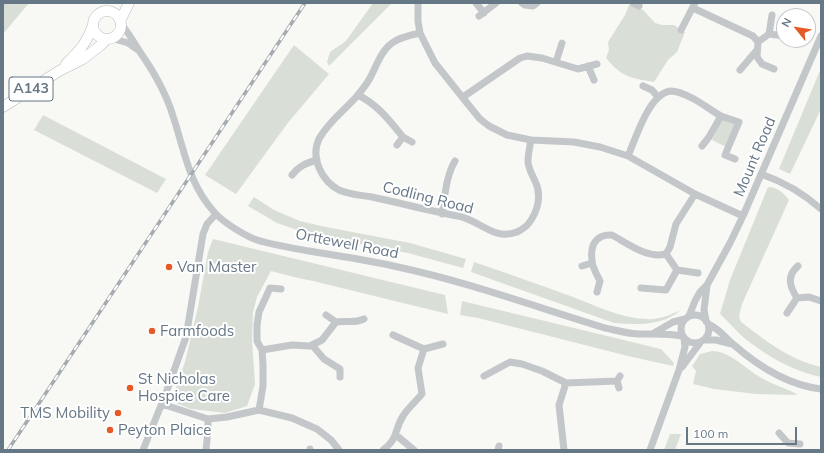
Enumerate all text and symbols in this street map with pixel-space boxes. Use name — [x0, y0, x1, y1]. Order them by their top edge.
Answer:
north arrow — [776, 8, 816, 48]
text: N — [778, 15, 795, 30]
road number: A143 — [9, 77, 53, 101]
street label: Mount Road — [730, 114, 780, 200]
street label: Codling Road — [381, 178, 475, 218]
street label: Orttewell Road — [294, 225, 400, 263]
place label: Van Master — [177, 258, 256, 276]
marker: Van Master — [164, 262, 174, 272]
place label: Farmfoods — [160, 322, 234, 340]
marker: Farmfoods — [147, 326, 157, 336]
place label: St Nicholas Hospice Care — [138, 370, 230, 405]
marker: St Nicholas Hospice Care — [125, 383, 135, 393]
place label: TMS Mobility — [20, 404, 110, 422]
marker: TMS Mobility — [113, 408, 123, 418]
scale bar — [688, 419, 799, 445]
place label: Peyton Plaice — [118, 421, 211, 439]
marker: Peyton Plaice — [105, 425, 115, 435]
text: 100 m — [693, 426, 728, 441]

